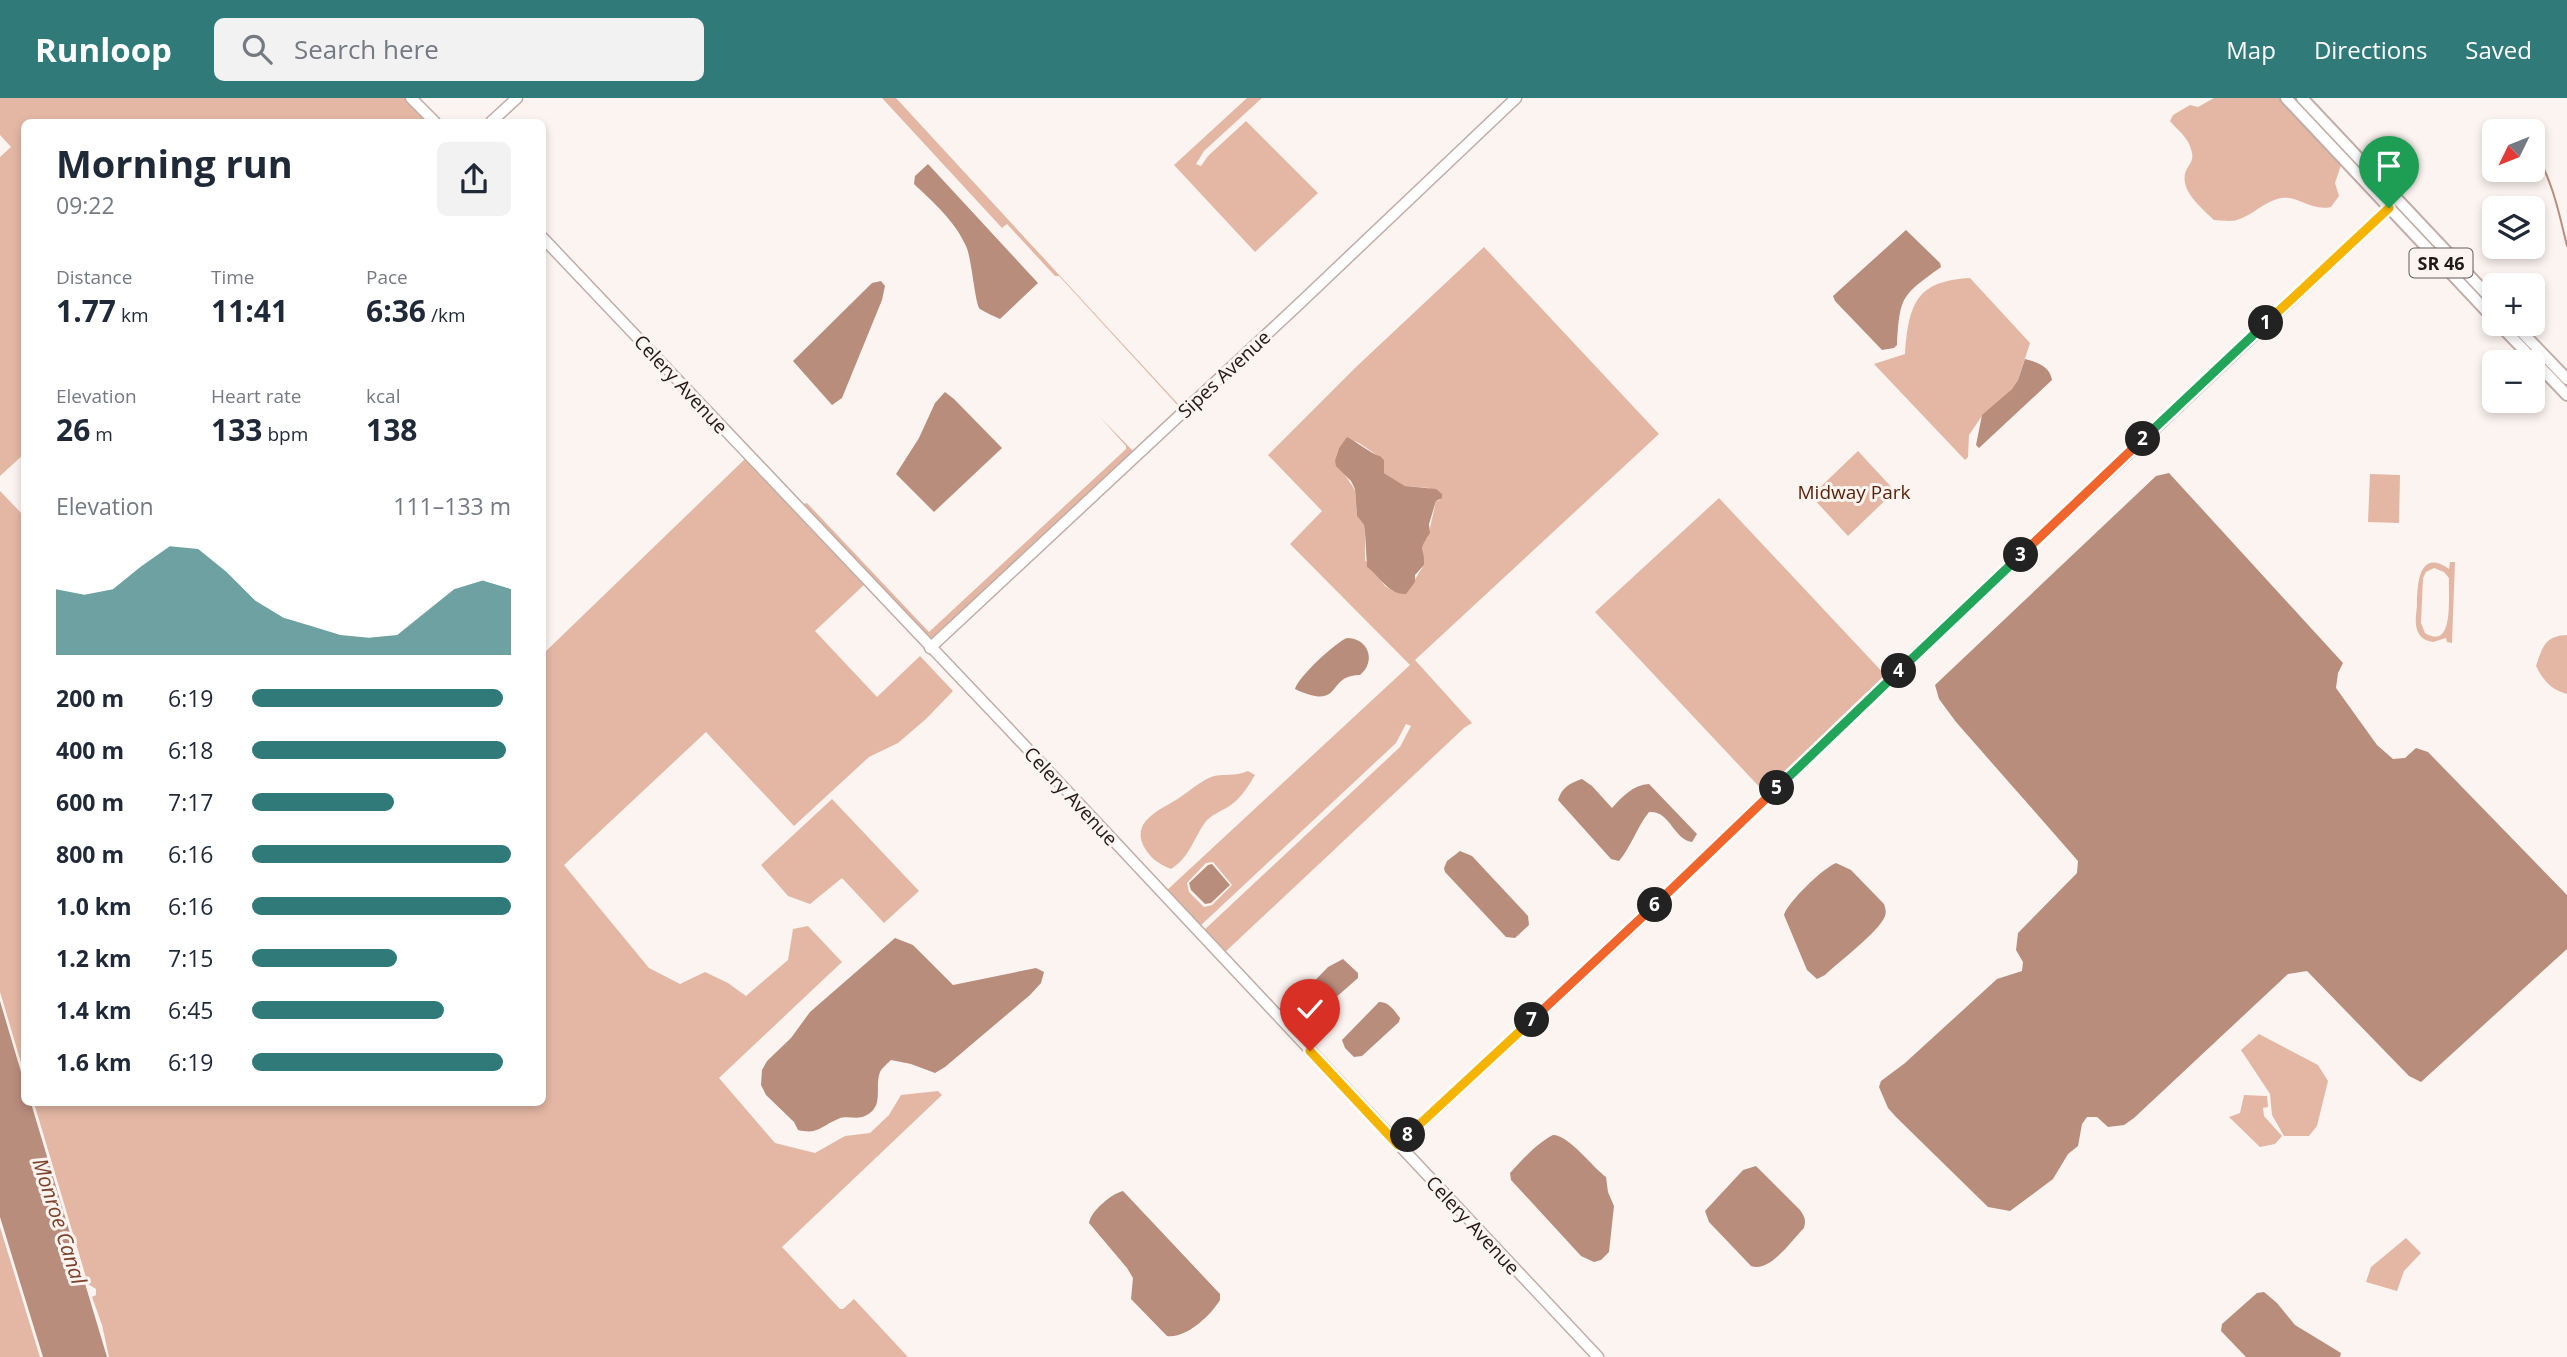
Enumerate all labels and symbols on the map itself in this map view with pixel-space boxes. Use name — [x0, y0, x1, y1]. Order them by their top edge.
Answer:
north arrow — [2482, 119, 2544, 182]
pin — [2359, 136, 2419, 208]
road number: SR 46 — [2410, 248, 2472, 278]
pin: 1 — [2248, 306, 2284, 341]
street label: Sipes Avenue — [1172, 324, 1276, 424]
street label: Celery Avenue — [628, 329, 734, 439]
pin: 2 — [2126, 422, 2160, 456]
park label: Midway Park — [1798, 479, 1911, 505]
pin: 3 — [2004, 538, 2038, 573]
pin: 4 — [1882, 654, 1916, 688]
street label: Celery Avenue — [1018, 741, 1124, 851]
pin: 5 — [1760, 770, 1795, 806]
pin: 6 — [1638, 888, 1672, 922]
pin — [1280, 979, 1340, 1051]
pin: 7 — [1514, 1002, 1550, 1038]
pin: 8 — [1390, 1118, 1426, 1152]
water label: Monroe Canal — [26, 1154, 94, 1288]
street label: Celery Avenue — [1420, 1170, 1526, 1280]

